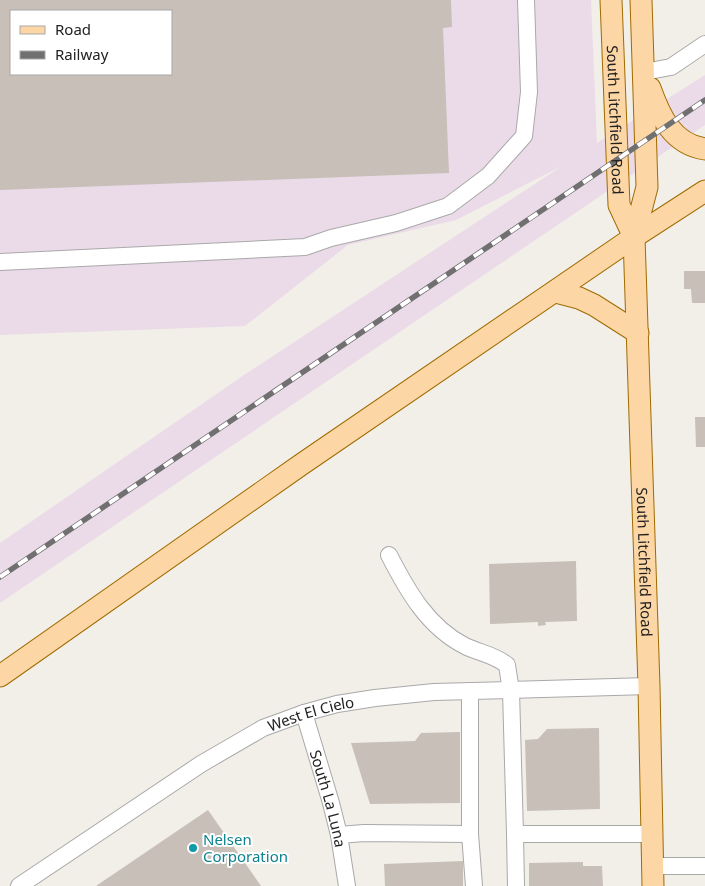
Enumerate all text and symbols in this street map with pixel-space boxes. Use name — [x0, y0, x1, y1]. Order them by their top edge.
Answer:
legend — [10, 10, 172, 75]
text: Road — [55, 19, 91, 39]
text: Railway — [55, 44, 109, 64]
street label: South Litchfield Road — [603, 45, 629, 195]
street label: South Litchfield Road — [632, 487, 657, 637]
street label: West El Cielo — [265, 691, 355, 736]
street label: South La Luna — [306, 747, 351, 849]
place label: Nelsen Corporation — [203, 829, 288, 866]
marker: Nelsen Corporation — [187, 842, 199, 854]

